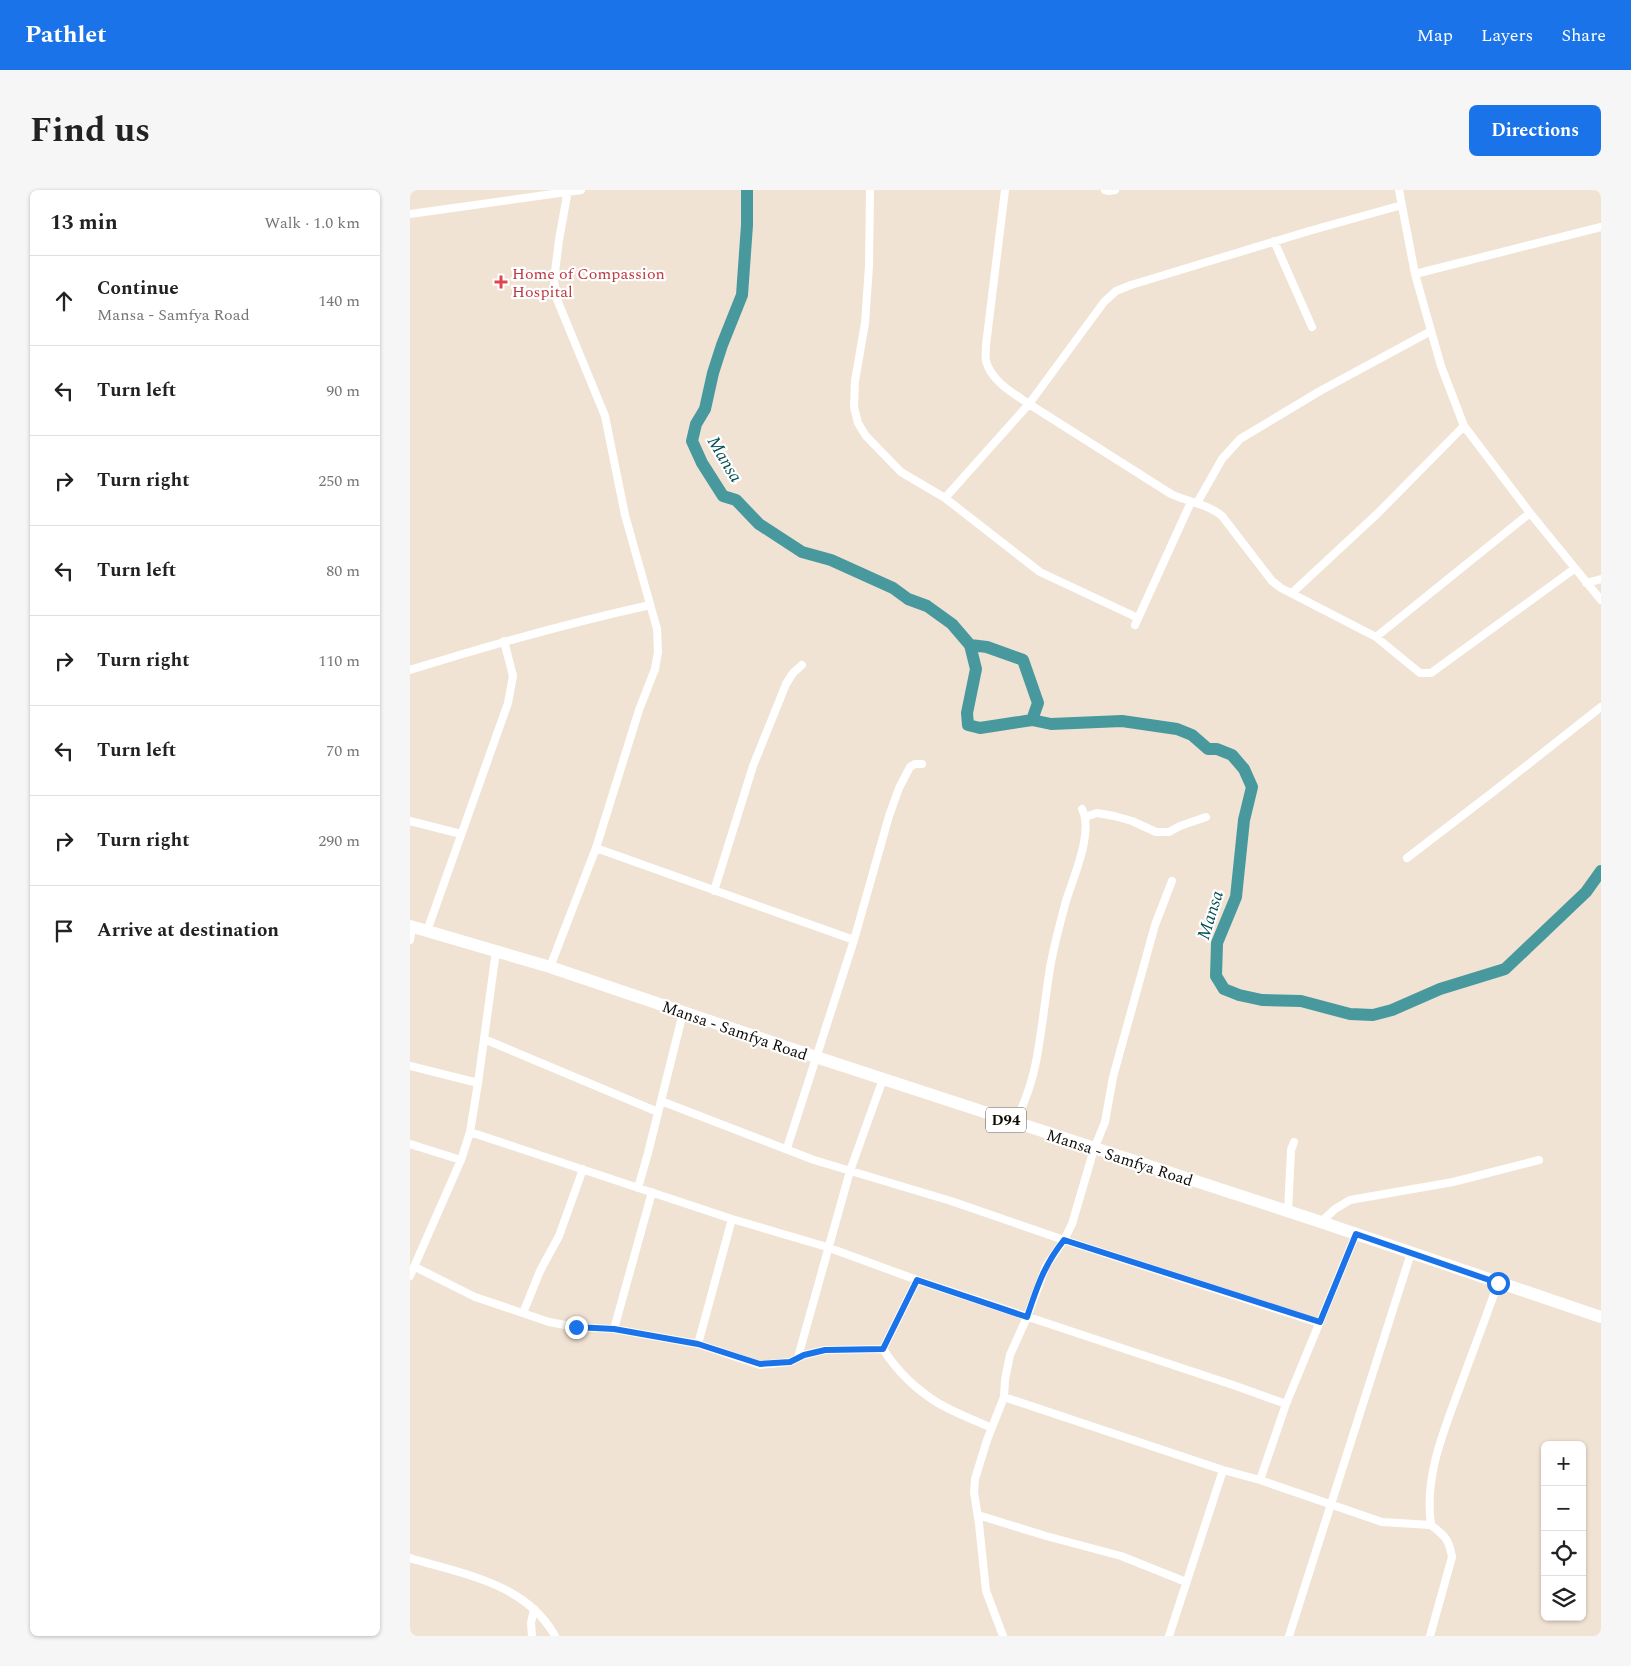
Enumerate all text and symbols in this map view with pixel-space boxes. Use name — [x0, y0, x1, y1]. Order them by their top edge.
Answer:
text: Pathlet — [25, 17, 107, 53]
text: Map — [1417, 22, 1453, 49]
text: Layers — [1481, 22, 1533, 49]
text: Share — [1561, 22, 1606, 49]
text: Find us — [30, 104, 150, 157]
button: Directions — [1469, 105, 1601, 156]
text: 13 min — [50, 207, 118, 239]
text: Walk · 1.0 km — [265, 211, 360, 235]
place label: Home of Compassion Hospital — [512, 262, 665, 304]
text: Continue — [97, 274, 179, 303]
marker: Home of Compassion Hospital — [494, 275, 508, 289]
icon: ahead — [50, 287, 78, 315]
text: 140 m — [318, 289, 360, 313]
text: Mansa - Samfya Road — [97, 303, 250, 327]
text: Turn left — [97, 376, 176, 405]
icon: left — [50, 377, 78, 405]
text: 90 m — [326, 379, 360, 403]
water label: Mansa — [700, 431, 749, 488]
text: Turn right — [97, 466, 190, 495]
icon: right — [50, 467, 78, 495]
text: 250 m — [318, 469, 360, 493]
text: Turn left — [97, 556, 176, 585]
icon: left — [50, 557, 78, 585]
text: 80 m — [326, 559, 360, 583]
text: Turn right — [97, 646, 190, 675]
icon: right — [50, 647, 78, 675]
text: 110 m — [318, 649, 360, 673]
text: Turn left — [97, 736, 176, 765]
icon: left — [50, 737, 78, 765]
text: 70 m — [326, 739, 360, 763]
text: Turn right — [97, 826, 190, 855]
icon: right — [50, 827, 78, 855]
text: 290 m — [318, 829, 360, 853]
water label: Mansa — [1190, 887, 1231, 943]
text: Arrive at destination — [97, 916, 279, 945]
icon: arrive — [50, 917, 78, 945]
street label: Mansa - Samfya Road — [659, 995, 811, 1067]
road number: D94 — [986, 1108, 1026, 1132]
street label: Mansa - Samfya Road — [1043, 1123, 1196, 1193]
route start — [1487, 1272, 1510, 1295]
route end — [565, 1316, 588, 1339]
map controls — [1541, 1441, 1586, 1621]
button: + — [1541, 1441, 1586, 1486]
button: − — [1541, 1486, 1586, 1531]
button: locate — [1541, 1531, 1586, 1576]
button: layers — [1541, 1576, 1586, 1621]

